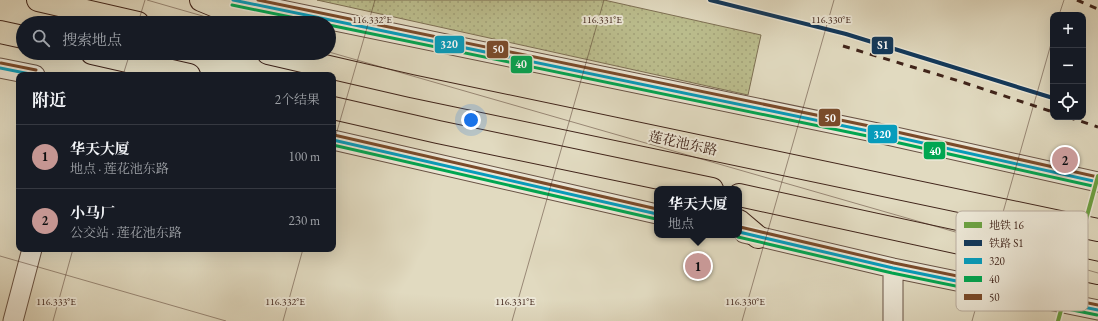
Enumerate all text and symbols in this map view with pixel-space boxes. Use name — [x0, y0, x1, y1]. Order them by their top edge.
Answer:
map controls — [1050, 12, 1086, 120]
button: + — [1050, 12, 1086, 48]
text: 116.332°E — [352, 13, 392, 26]
text: 116.331°E — [582, 13, 622, 26]
text: 116.330°E — [811, 13, 851, 26]
search box — [16, 16, 336, 60]
icon: search — [30, 27, 52, 49]
text: 搜索地点 — [62, 30, 122, 49]
line badge: 320 — [434, 35, 465, 54]
line badge: S1 — [871, 36, 894, 55]
text: 320 — [440, 37, 458, 51]
text: S1 — [877, 38, 889, 52]
line badge: 50 — [486, 40, 509, 59]
text: 50 — [492, 42, 504, 56]
button: − — [1050, 48, 1086, 84]
line badge: 40 — [510, 55, 533, 74]
text: 40 — [515, 57, 527, 71]
button: locate — [1050, 84, 1086, 120]
text: 附近 — [32, 89, 66, 111]
text: 2个结果 — [275, 91, 320, 108]
line badge: 50 — [818, 108, 841, 127]
your location — [461, 110, 481, 130]
text: 50 — [824, 111, 836, 125]
line badge: 320 — [867, 124, 898, 144]
street label: 莲花池东路 — [647, 127, 719, 159]
text: 320 — [873, 127, 891, 141]
text: 华天大厦 — [70, 139, 130, 158]
line badge: 40 — [923, 141, 946, 160]
text: 40 — [929, 144, 941, 158]
pin: 2 — [1052, 145, 1078, 175]
text: 1 — [42, 148, 48, 165]
text: 100 m — [289, 148, 320, 165]
text: 地点 · 莲花池东路 — [70, 160, 169, 177]
popup — [654, 186, 742, 238]
text: 华天大厦 — [668, 194, 728, 213]
text: 小马厂 — [70, 203, 115, 222]
legend — [956, 211, 1088, 311]
text: 2 — [42, 212, 48, 229]
text: 230 m — [289, 212, 320, 229]
text: 地点 — [668, 215, 694, 232]
text: 地铁 16 — [989, 218, 1024, 232]
text: 公交站 · 莲花池东路 — [70, 224, 182, 241]
text: 铁路 S1 — [989, 236, 1024, 250]
pin: 1 — [685, 251, 711, 281]
text: 320 — [989, 254, 1005, 268]
text: 40 — [989, 272, 1000, 286]
text: 50 — [989, 290, 1000, 304]
text: 116.333°E — [36, 295, 76, 308]
text: 116.332°E — [265, 295, 305, 308]
text: 116.331°E — [495, 295, 535, 308]
text: 116.330°E — [725, 295, 765, 308]

